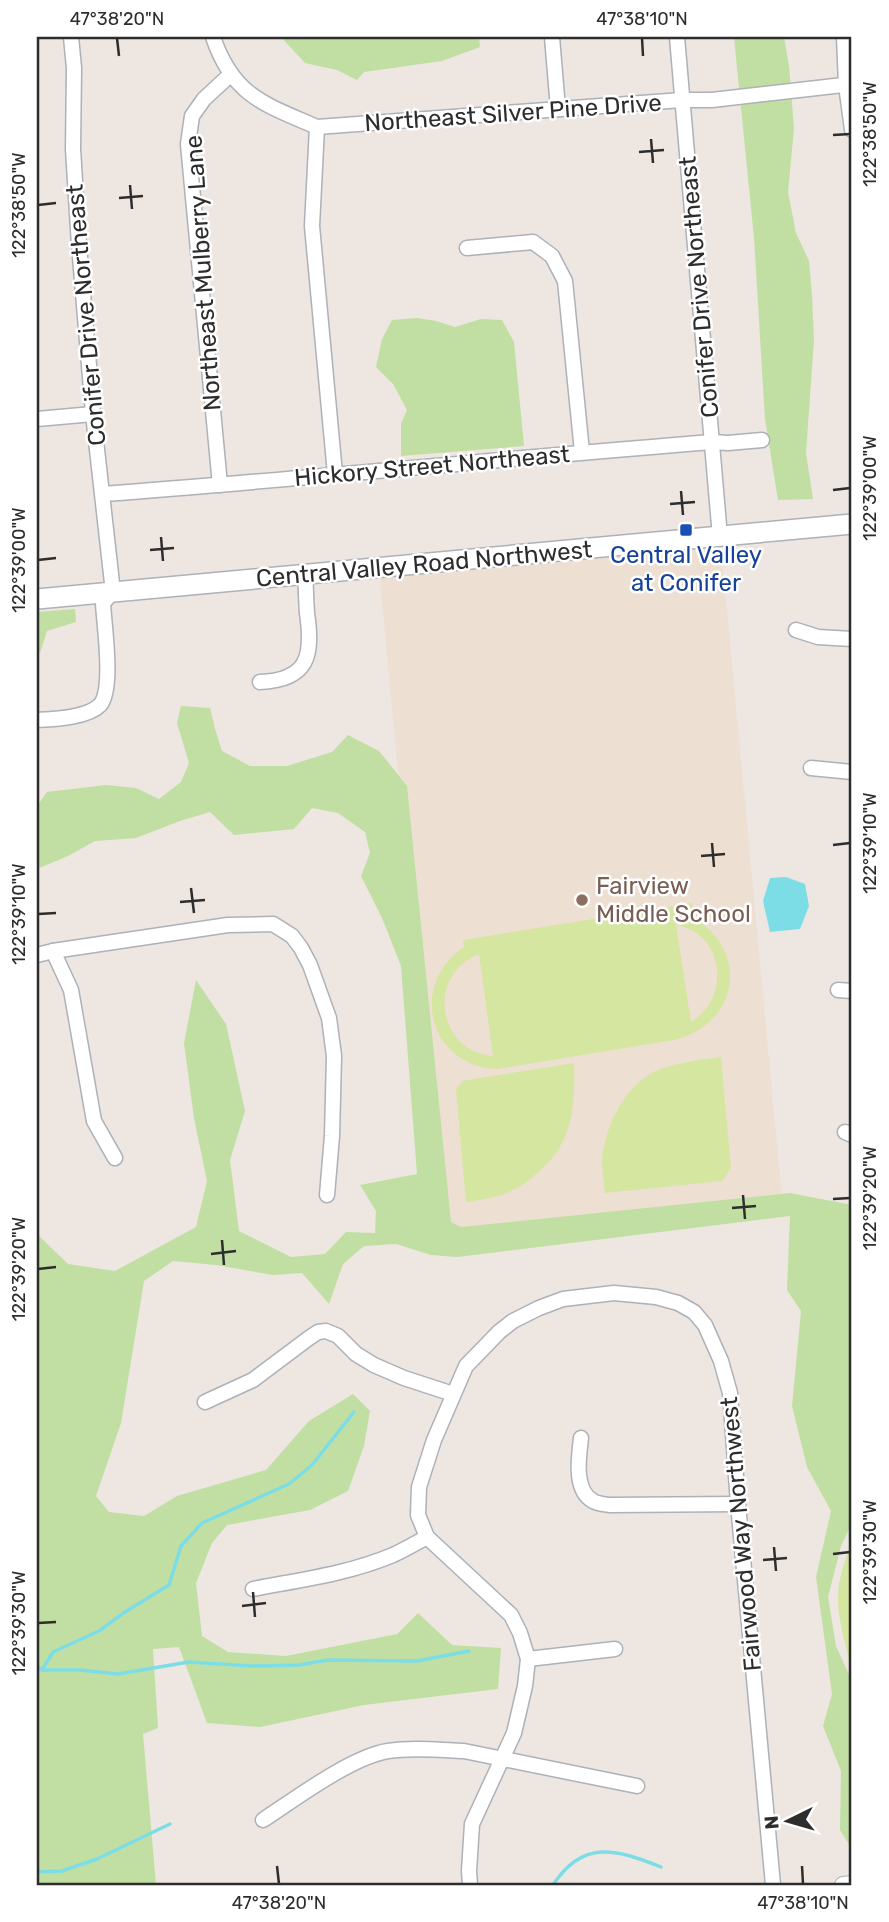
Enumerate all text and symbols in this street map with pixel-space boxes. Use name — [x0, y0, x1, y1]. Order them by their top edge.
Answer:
text: 47°38'20"N — [70, 8, 164, 30]
text: 47°38'10"N — [596, 8, 688, 30]
text: 122°38'50"W — [859, 81, 881, 187]
street label: Northeast Silver Pine Drive — [363, 89, 663, 137]
street label: Northeast Mulberry Lane — [179, 134, 227, 412]
text: 122°38'50"W — [8, 152, 30, 258]
street label: Conifer Drive Northeast — [674, 155, 724, 419]
street label: Conifer Drive Northeast — [61, 183, 111, 447]
text: 122°39'00"W — [859, 435, 881, 541]
street label: Hickory Street Northeast — [293, 440, 571, 492]
text: 122°39'00"W — [8, 507, 30, 613]
marker: Central Valley at Conifer — [678, 522, 694, 538]
street label: Central Valley Road Northwest — [255, 535, 593, 593]
place label: Central Valley at Conifer — [610, 541, 762, 597]
text: 122°39'10"W — [859, 792, 881, 894]
text: 122°39'10"W — [8, 863, 30, 965]
place label: Fairview Middle School — [596, 872, 751, 928]
marker: Fairview Middle School — [574, 892, 590, 908]
text: 122°39'20"W — [859, 1146, 881, 1250]
text: 122°39'20"W — [8, 1217, 30, 1321]
street label: Fairwood Way Northwest — [715, 1396, 767, 1672]
text: 122°39'30"W — [859, 1500, 881, 1604]
text: 122°39'30"W — [8, 1571, 30, 1675]
north arrow — [752, 1786, 822, 1856]
text: N — [760, 1815, 784, 1830]
text: 47°38'20"N — [232, 1892, 326, 1914]
text: 47°38'10"N — [757, 1892, 849, 1914]

